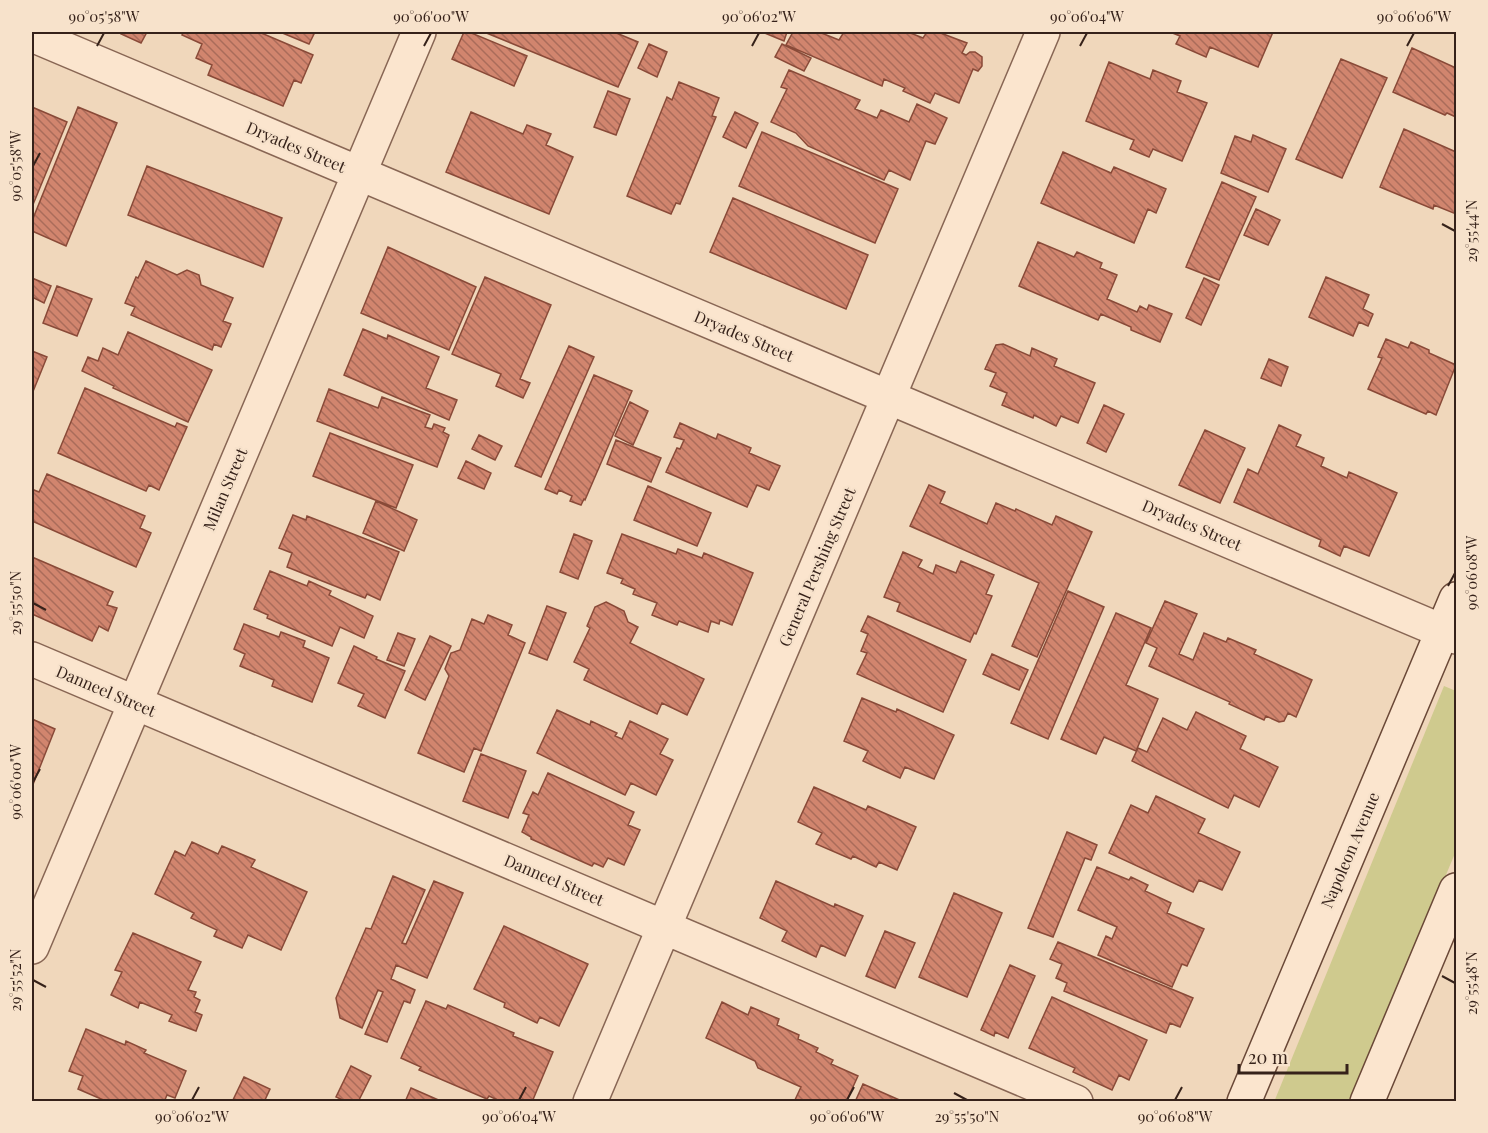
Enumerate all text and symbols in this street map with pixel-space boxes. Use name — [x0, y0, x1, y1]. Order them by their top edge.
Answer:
text: 90°05'58"W — [69, 6, 140, 26]
text: 90°06'00"W — [393, 6, 469, 26]
text: 90°06'02"W — [722, 6, 796, 26]
text: 90°06'04"W — [1050, 6, 1124, 26]
text: 90°06'06"W — [1377, 6, 1452, 26]
street label: Dryades Street — [243, 116, 349, 177]
text: 90°05'58"W — [5, 130, 25, 201]
text: 29°55'44"N — [1461, 199, 1481, 263]
street label: Dryades Street — [691, 305, 797, 366]
street label: Milan Street — [198, 444, 251, 533]
street label: General Pershing Street — [773, 484, 860, 650]
street label: Dryades Street — [1139, 494, 1245, 555]
text: 90°06'08"W — [1461, 535, 1481, 610]
text: 29°55'50"N — [5, 570, 25, 635]
street label: Danneel Street — [53, 660, 160, 721]
text: 90°06'00"W — [5, 744, 25, 820]
street label: Napoleon Avenue — [1316, 789, 1383, 911]
street label: Danneel Street — [501, 849, 608, 910]
text: 29°55'52"N — [5, 948, 25, 1011]
text: 29°55'48"N — [1461, 951, 1481, 1015]
scale bar — [1239, 1037, 1347, 1075]
text: 20 m — [1248, 1045, 1288, 1069]
text: 90°06'02"W — [155, 1106, 229, 1126]
text: 90°06'04"W — [482, 1106, 556, 1126]
text: 90°06'06"W — [810, 1106, 885, 1126]
text: 29°55'50"N — [935, 1106, 1000, 1126]
text: 90°06'08"W — [1138, 1106, 1213, 1126]

